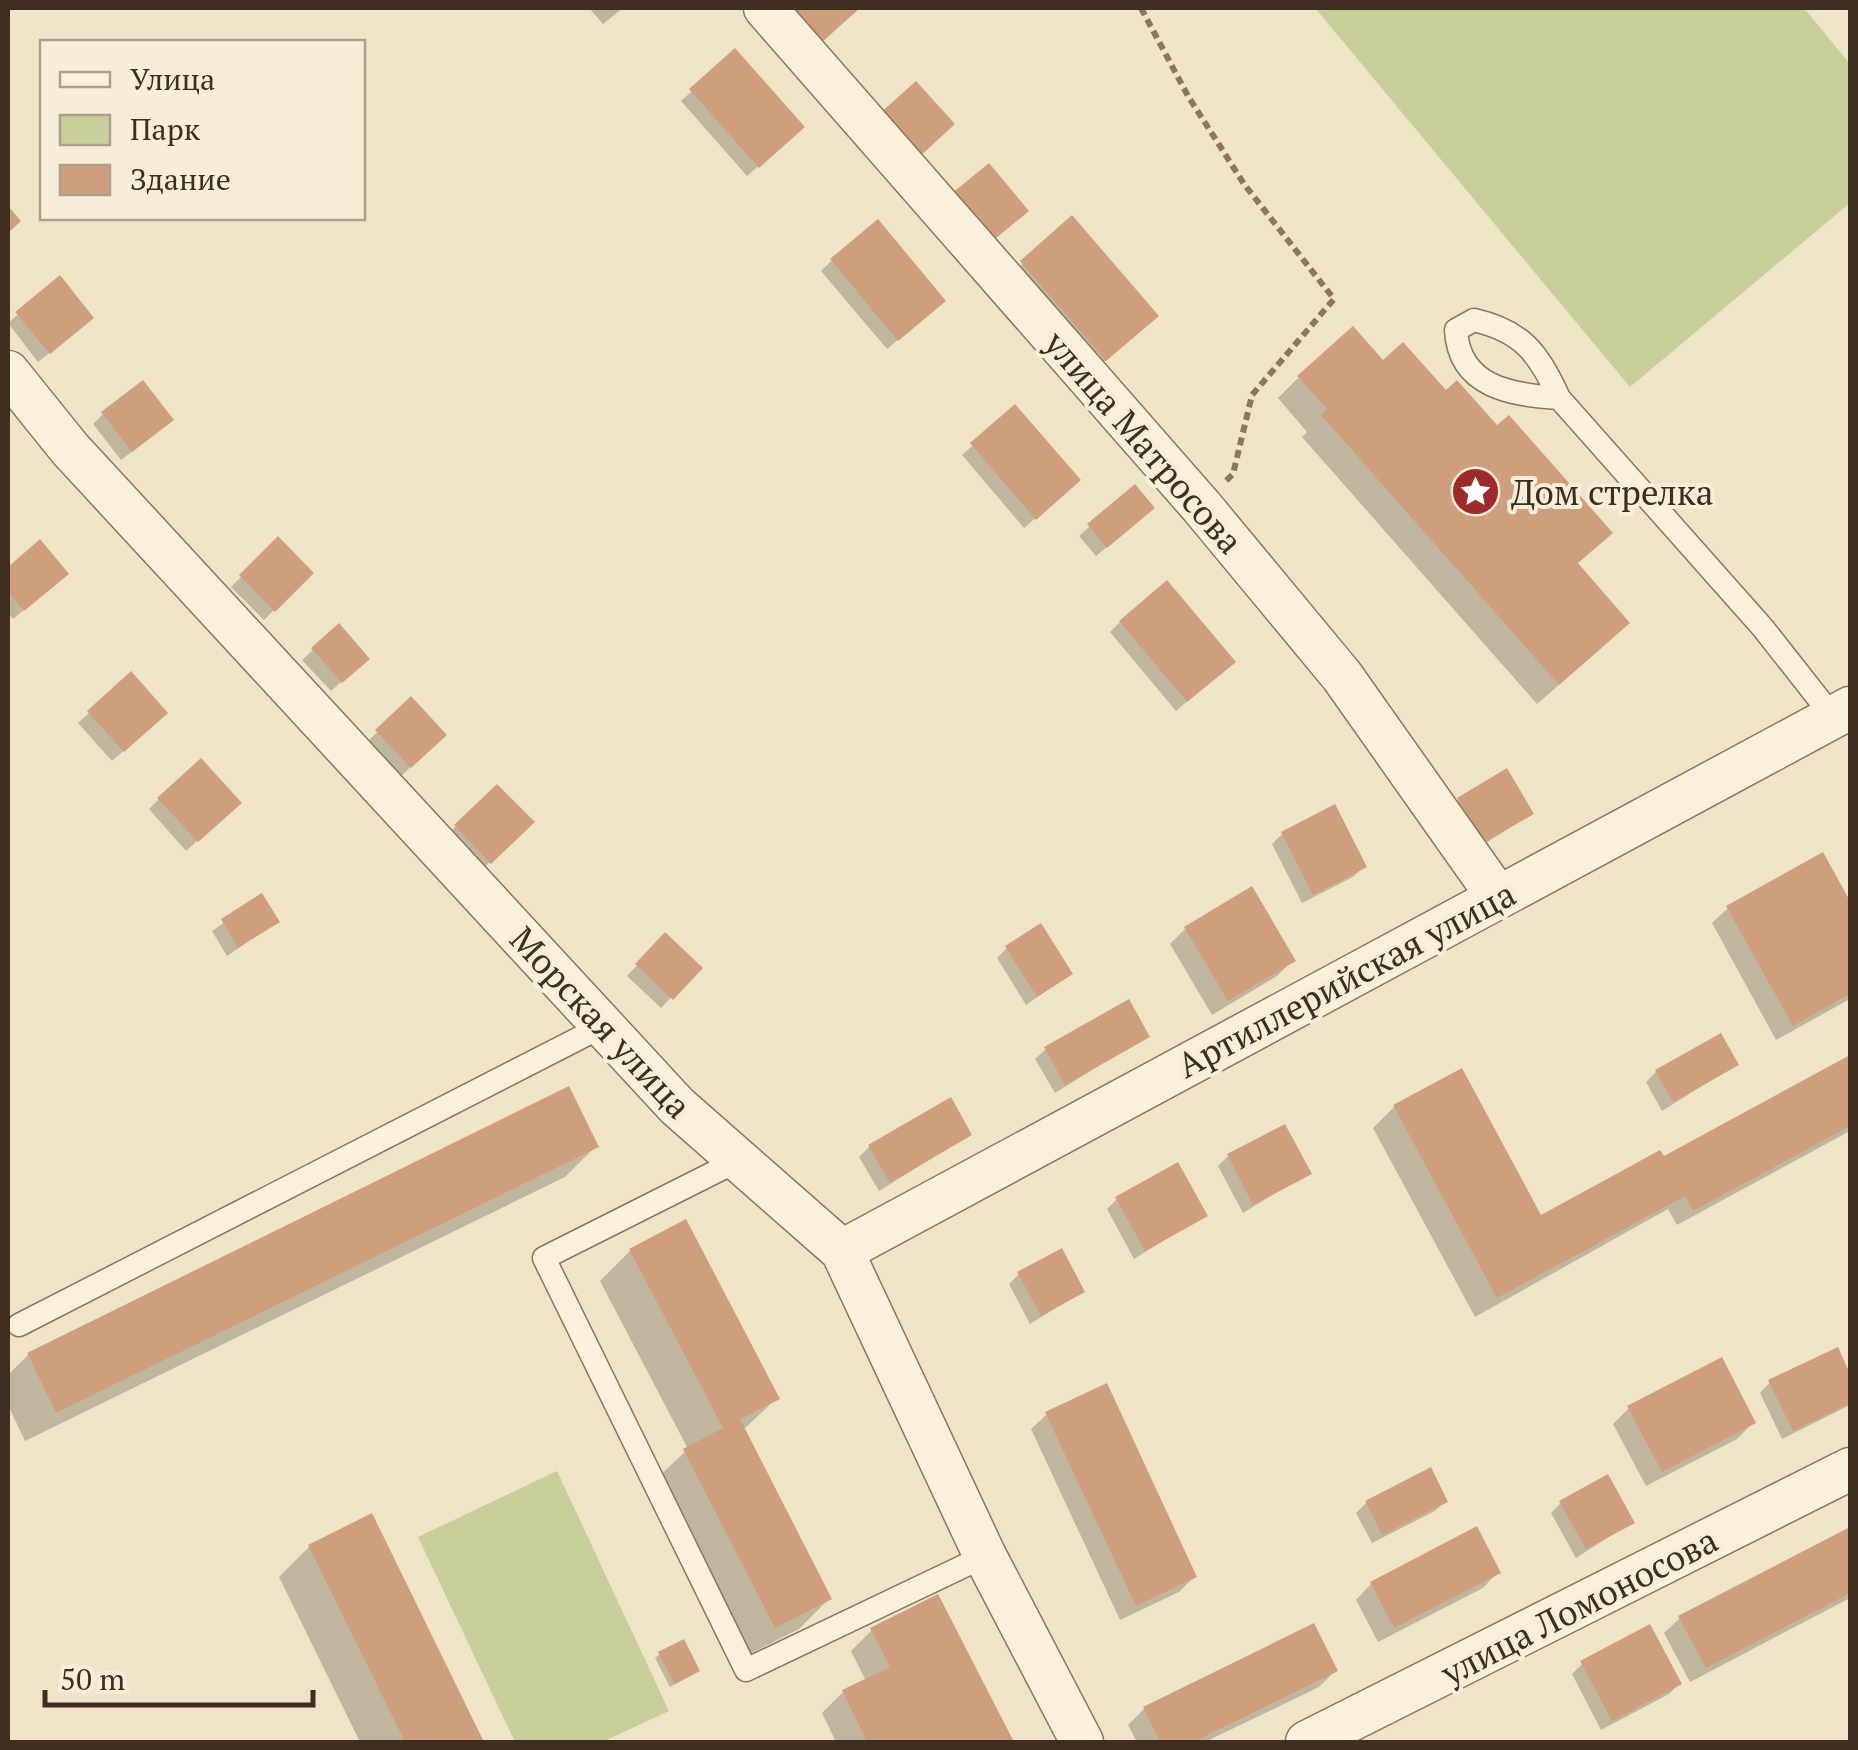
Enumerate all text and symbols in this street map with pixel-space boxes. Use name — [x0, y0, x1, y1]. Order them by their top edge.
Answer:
legend — [40, 40, 365, 220]
text: Улица — [130, 59, 215, 99]
text: Парк — [130, 109, 201, 149]
text: Здание — [130, 159, 231, 199]
street label: улица Матросова — [1034, 320, 1253, 563]
place icon: Дом стрелка — [1450, 466, 1502, 518]
place label: Дом стрелка — [1511, 469, 1713, 515]
street label: Артиллерийская улица — [1169, 870, 1523, 1088]
street label: Морская улица — [500, 916, 702, 1128]
street label: улица Ломоносова — [1432, 1516, 1725, 1696]
scale bar — [45, 1645, 312, 1707]
text: 50 m — [60, 1659, 125, 1699]

